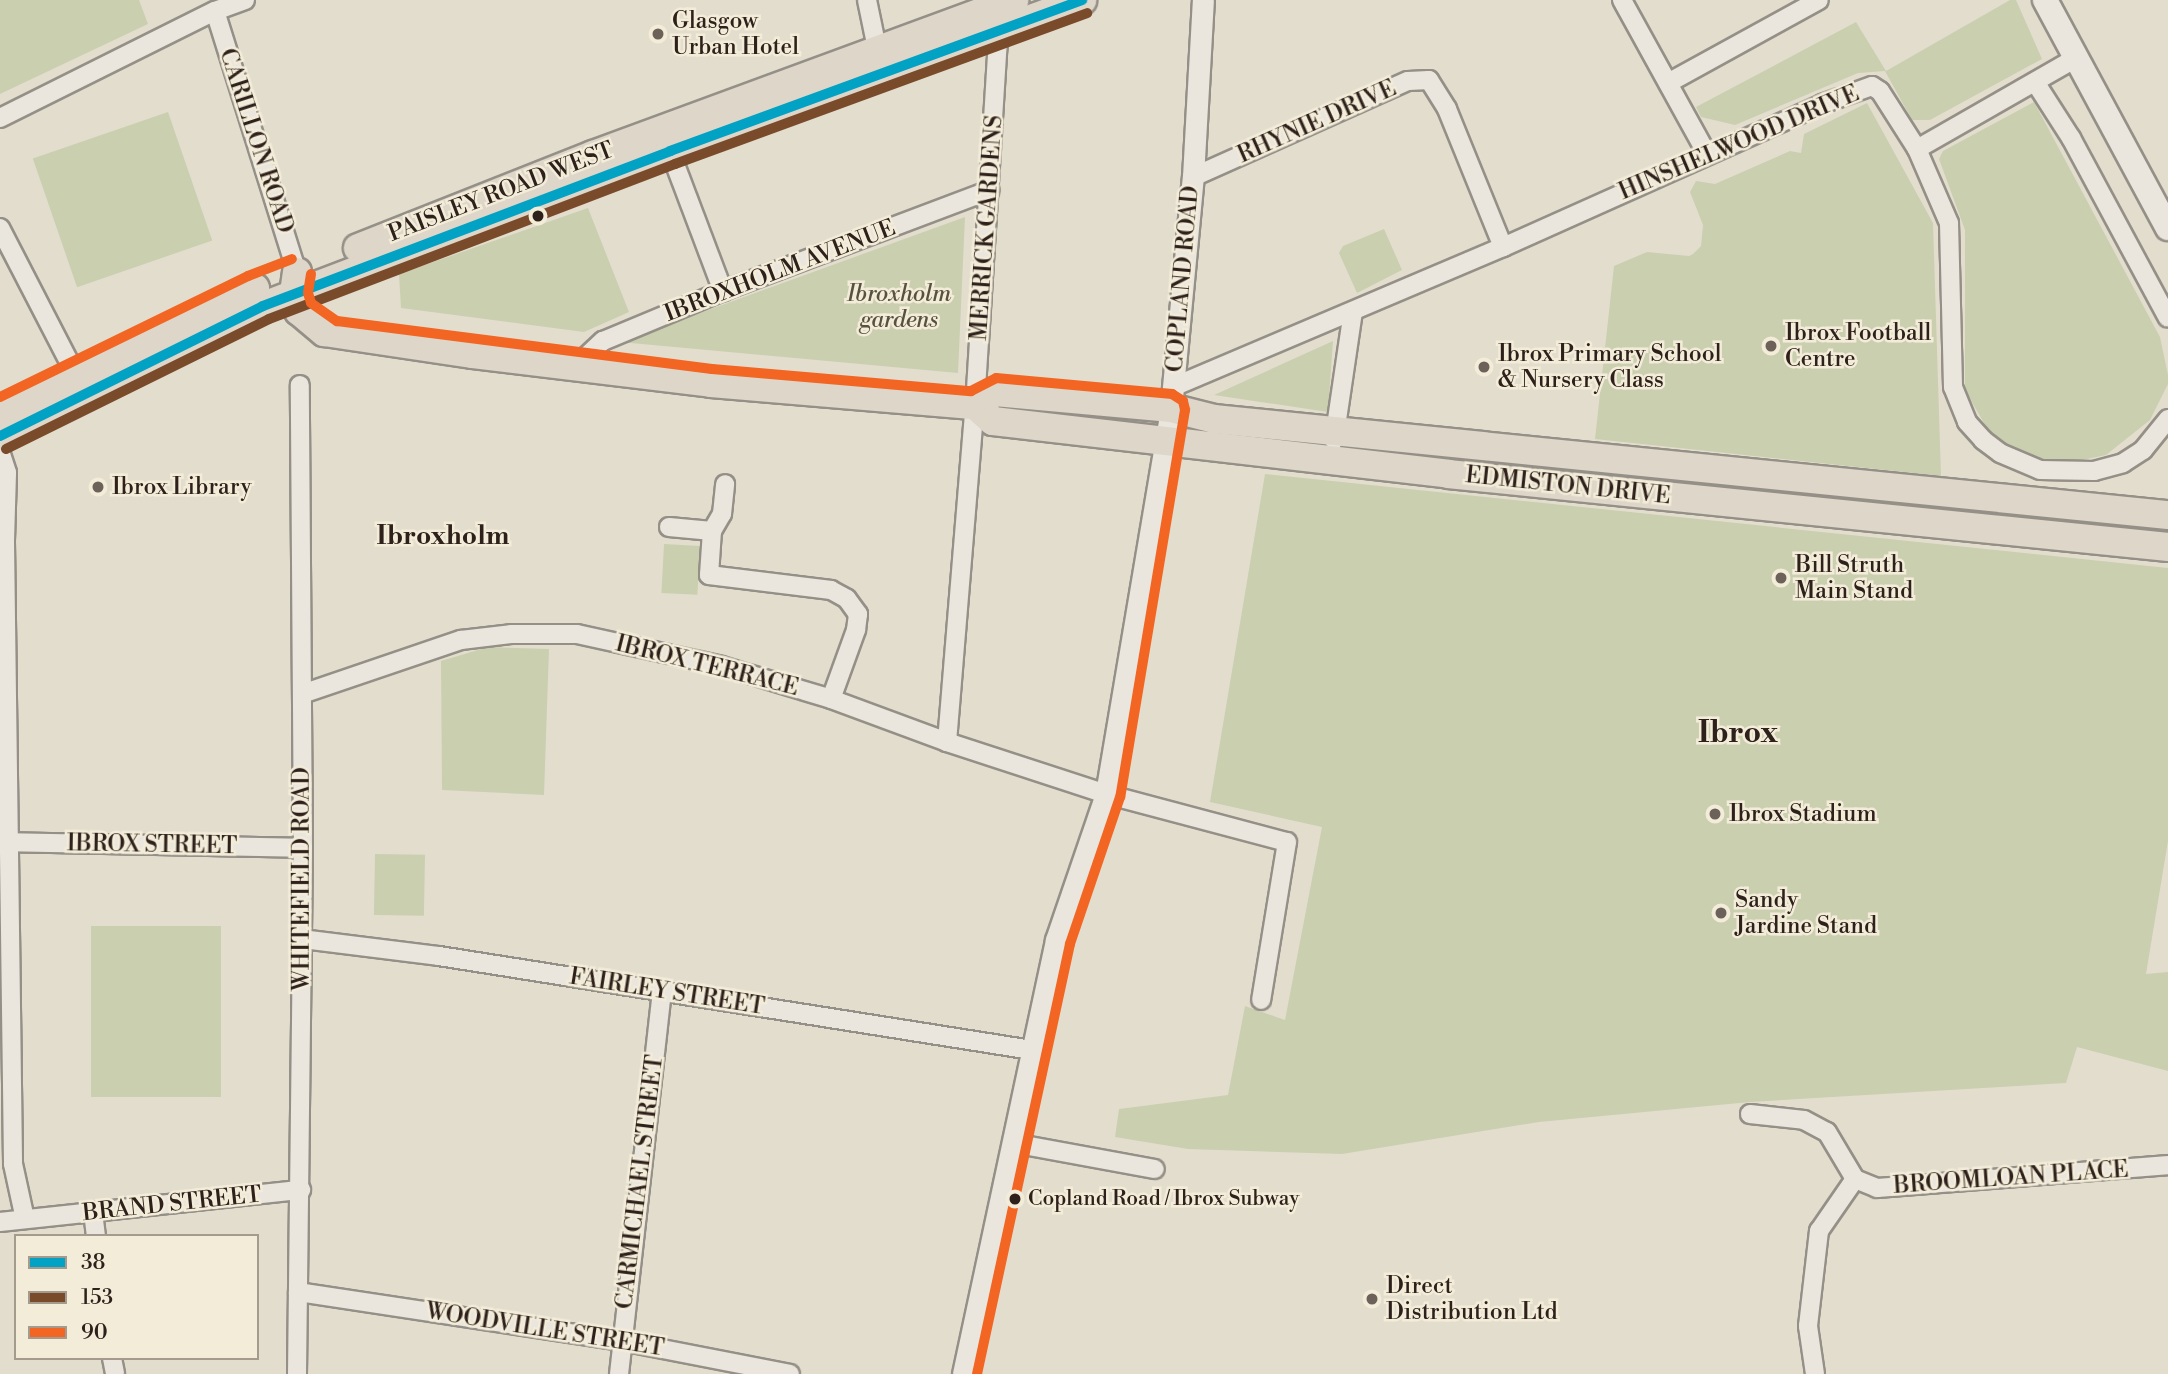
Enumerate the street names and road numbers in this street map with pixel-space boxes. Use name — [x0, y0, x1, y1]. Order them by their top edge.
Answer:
street label: CARILLON ROAD — [213, 45, 299, 237]
street label: RHYNIE DRIVE — [1233, 75, 1401, 169]
street label: HINSHELWOOD DRIVE — [1615, 80, 1863, 206]
street label: MERRICK GARDENS — [965, 114, 1009, 342]
street label: PAISLEY ROAD WEST — [384, 136, 618, 248]
street label: COPLAND ROAD — [1161, 185, 1205, 373]
street label: IBROXHOLM AVENUE — [661, 214, 899, 328]
street label: EDMISTON DRIVE — [1464, 461, 1672, 511]
street label: IBROX TERRACE — [613, 630, 801, 702]
street label: WHITEFIELD ROAD — [288, 767, 316, 991]
street label: IBROX STREET — [67, 830, 237, 860]
street label: FAIRLEY STREET — [567, 963, 767, 1021]
street label: CARMICHAEL STREET — [611, 1053, 669, 1311]
street label: BROOMLOAN PLACE — [1892, 1156, 2130, 1200]
street label: BRAND STREET — [81, 1181, 263, 1227]
street label: WOODVILLE STREET — [424, 1298, 666, 1362]

